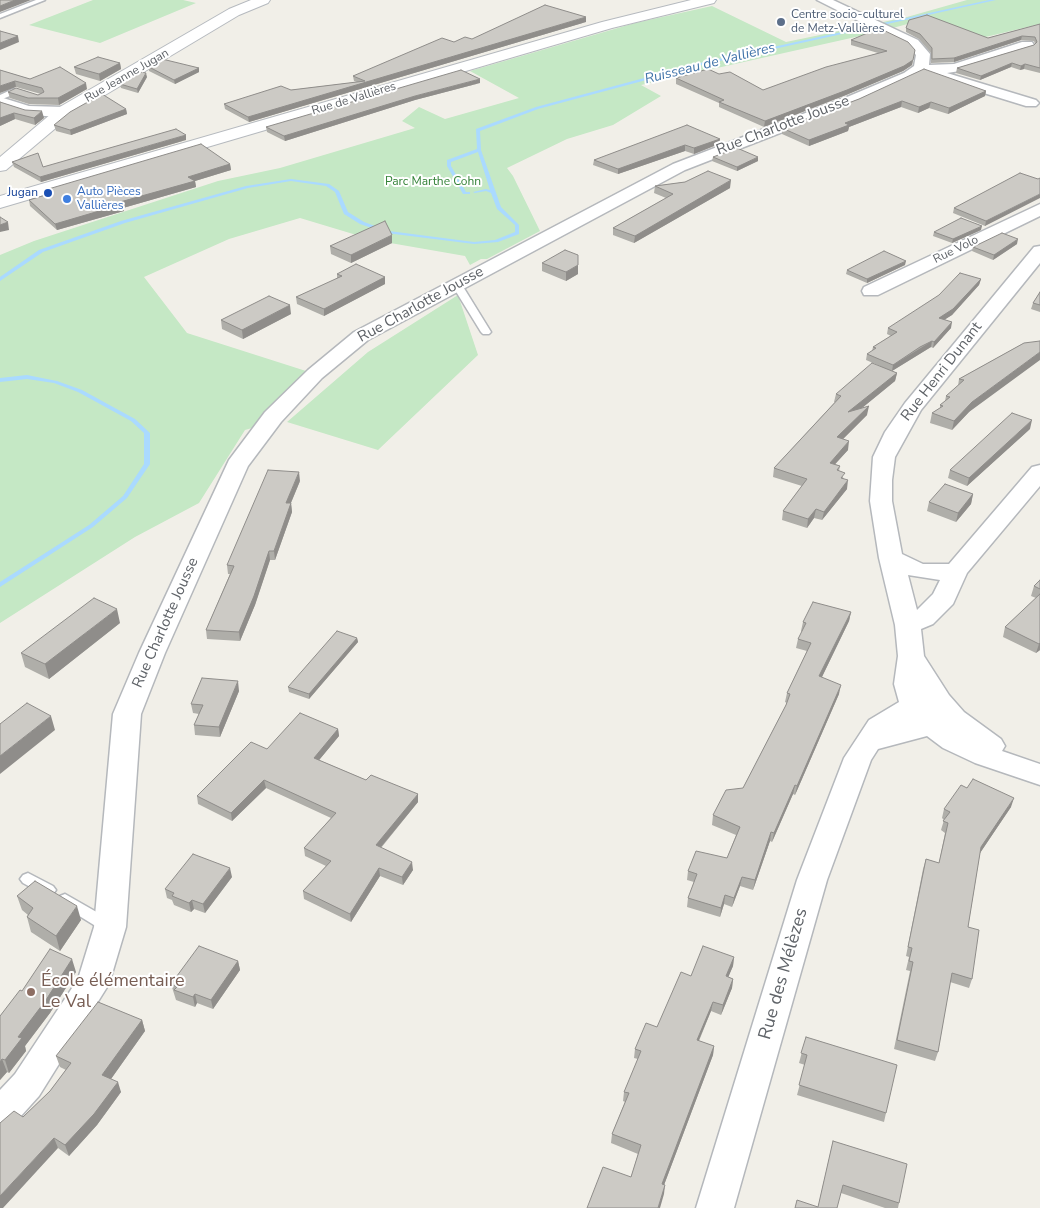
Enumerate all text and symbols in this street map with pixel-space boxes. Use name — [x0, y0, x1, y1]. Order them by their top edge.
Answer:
place label: Centre socio-culturel de Metz-Vallières — [791, 8, 903, 36]
marker: Centre socio-culturel de Metz-Vallières — [775, 16, 787, 28]
water label: Ruisseau de Vallières — [643, 40, 777, 88]
street label: Rue Jeanne Jugan — [82, 46, 172, 106]
street label: Rue de Vallières — [310, 79, 398, 119]
street label: Rue Charlotte Jousse — [714, 92, 852, 160]
park label: Parc Marthe Cohn — [385, 175, 481, 189]
place label: Auto Pièces Vallières — [77, 185, 141, 213]
place label: Jugan — [7, 186, 38, 200]
marker: Jugan — [42, 187, 54, 199]
marker: Auto Pièces Vallières — [61, 193, 73, 205]
street label: Rue Volo — [931, 233, 981, 267]
street label: Rue Charlotte Jousse — [355, 263, 487, 347]
street label: Rue Henri Dunant — [898, 319, 986, 425]
street label: Rue Charlotte Jousse — [129, 555, 203, 691]
street label: Rue des Mélèzes — [755, 906, 813, 1042]
place label: École élémentaire Le Val — [41, 971, 185, 1014]
marker: École élémentaire Le Val — [25, 986, 37, 998]

